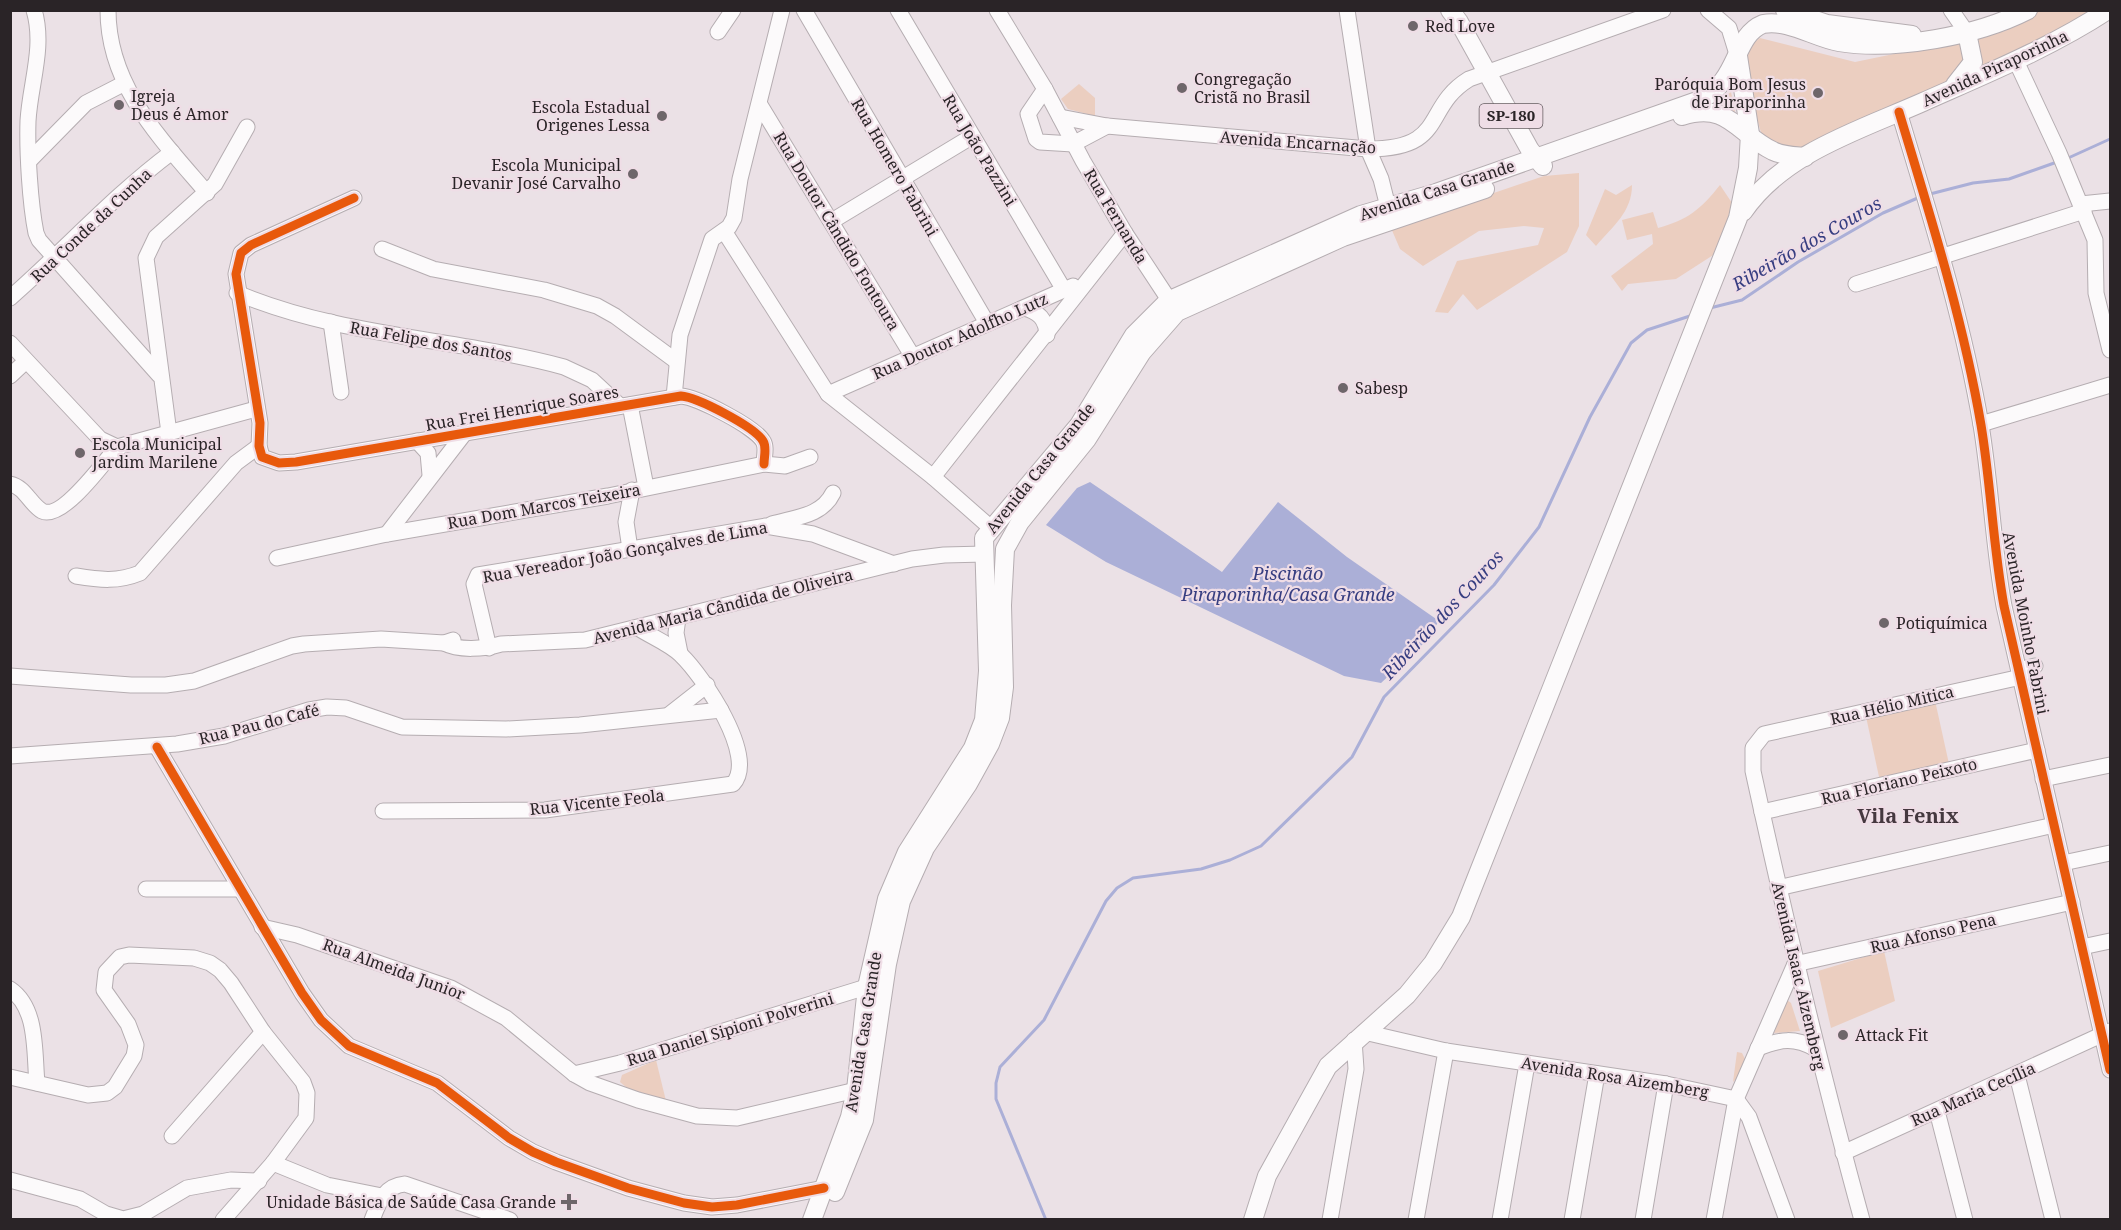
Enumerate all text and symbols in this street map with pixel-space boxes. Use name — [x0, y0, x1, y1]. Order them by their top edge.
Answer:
place label: Red Love — [1425, 15, 1495, 37]
marker: Red Love — [1406, 19, 1420, 33]
street label: Avenida Piraporinha — [1918, 24, 2072, 112]
place label: Congregação Cristã no Brasil — [1194, 68, 1310, 108]
place label: Paróquia Bom Jesus de Piraporinha — [1654, 73, 1806, 113]
marker: Congregação Cristã no Brasil — [1175, 81, 1189, 95]
place label: Igreja Deus é Amor — [131, 85, 229, 125]
marker: Paróquia Bom Jesus de Piraporinha — [1811, 86, 1825, 100]
street label: Rua João Pazzini — [938, 90, 1022, 210]
street label: Rua Homero Fabrini — [846, 94, 944, 240]
place label: Escola Estadual Origenes Lessa — [532, 96, 650, 136]
marker: Igreja Deus é Amor — [112, 98, 126, 112]
road number: SP-180 — [1480, 104, 1543, 128]
marker: Escola Estadual Origenes Lessa — [655, 109, 669, 123]
street label: Avenida Encarnação — [1219, 126, 1377, 158]
street label: Rua Doutor Cândido Fontoura — [769, 127, 905, 335]
place label: Escola Municipal Devanir José Carvalho — [452, 154, 621, 194]
street label: Avenida Casa Grande — [1356, 154, 1518, 226]
street label: Rua Conde da Cunha — [26, 163, 156, 287]
street label: Rua Fernanda — [1079, 164, 1153, 268]
marker: Escola Municipal Devanir José Carvalho — [626, 167, 640, 181]
water label: Ribeirão dos Couros — [1727, 191, 1885, 296]
street label: Rua Doutor Adolfho Lutz — [869, 287, 1051, 385]
street label: Rua Felipe dos Santos — [348, 316, 514, 366]
place label: Sabesp — [1355, 377, 1408, 399]
street label: Rua Frei Henrique Soares — [424, 380, 620, 436]
marker: Sabesp — [1336, 381, 1350, 395]
street label: Avenida Casa Grande — [980, 398, 1100, 538]
place label: Escola Municipal Jardim Marilene — [91, 433, 222, 473]
marker: Escola Municipal Jardim Marilene — [73, 446, 87, 460]
street label: Rua Dom Marcos Teixeira — [446, 478, 642, 534]
street label: Rua Vereador João Gonçalves de Lima — [481, 516, 769, 588]
street label: Avenida Moinho Fabrini — [1998, 530, 2054, 716]
water label: Ribeirão dos Couros — [1375, 545, 1508, 685]
water label: Piscinão Piraporinha/Casa Grande — [1180, 561, 1395, 606]
street label: Avenida Maria Cândida de Oliveira — [591, 563, 855, 649]
place label: Potiquímica — [1896, 612, 1988, 634]
marker: Potiquímica — [1877, 616, 1891, 630]
street label: Rua Hélio Mitica — [1828, 680, 1956, 730]
street label: Rua Pau do Café — [196, 698, 322, 750]
street label: Rua Floriano Peixoto — [1819, 752, 1979, 810]
street label: Rua Vicente Feola — [529, 784, 665, 820]
district label: Vila Fenix — [1857, 802, 1959, 829]
street label: Avenida Isaac Aizemberg — [1767, 880, 1831, 1073]
street label: Rua Afonso Pena — [1868, 908, 1998, 958]
street label: Rua Almeida Junior — [320, 933, 469, 1005]
street label: Avenida Casa Grande — [839, 950, 887, 1114]
street label: Rua Daniel Sipioni Polverini — [624, 987, 836, 1071]
place label: Attack Fit — [1855, 1024, 1929, 1046]
marker: Attack Fit — [1836, 1028, 1850, 1042]
street label: Avenida Rosa Aizemberg — [1520, 1051, 1711, 1103]
street label: Rua Maria Cecília — [1907, 1057, 2039, 1131]
place label: Unidade Básica de Saúde Casa Grande — [266, 1191, 556, 1213]
marker: Unidade Básica de Saúde Casa Grande — [560, 1193, 578, 1211]

